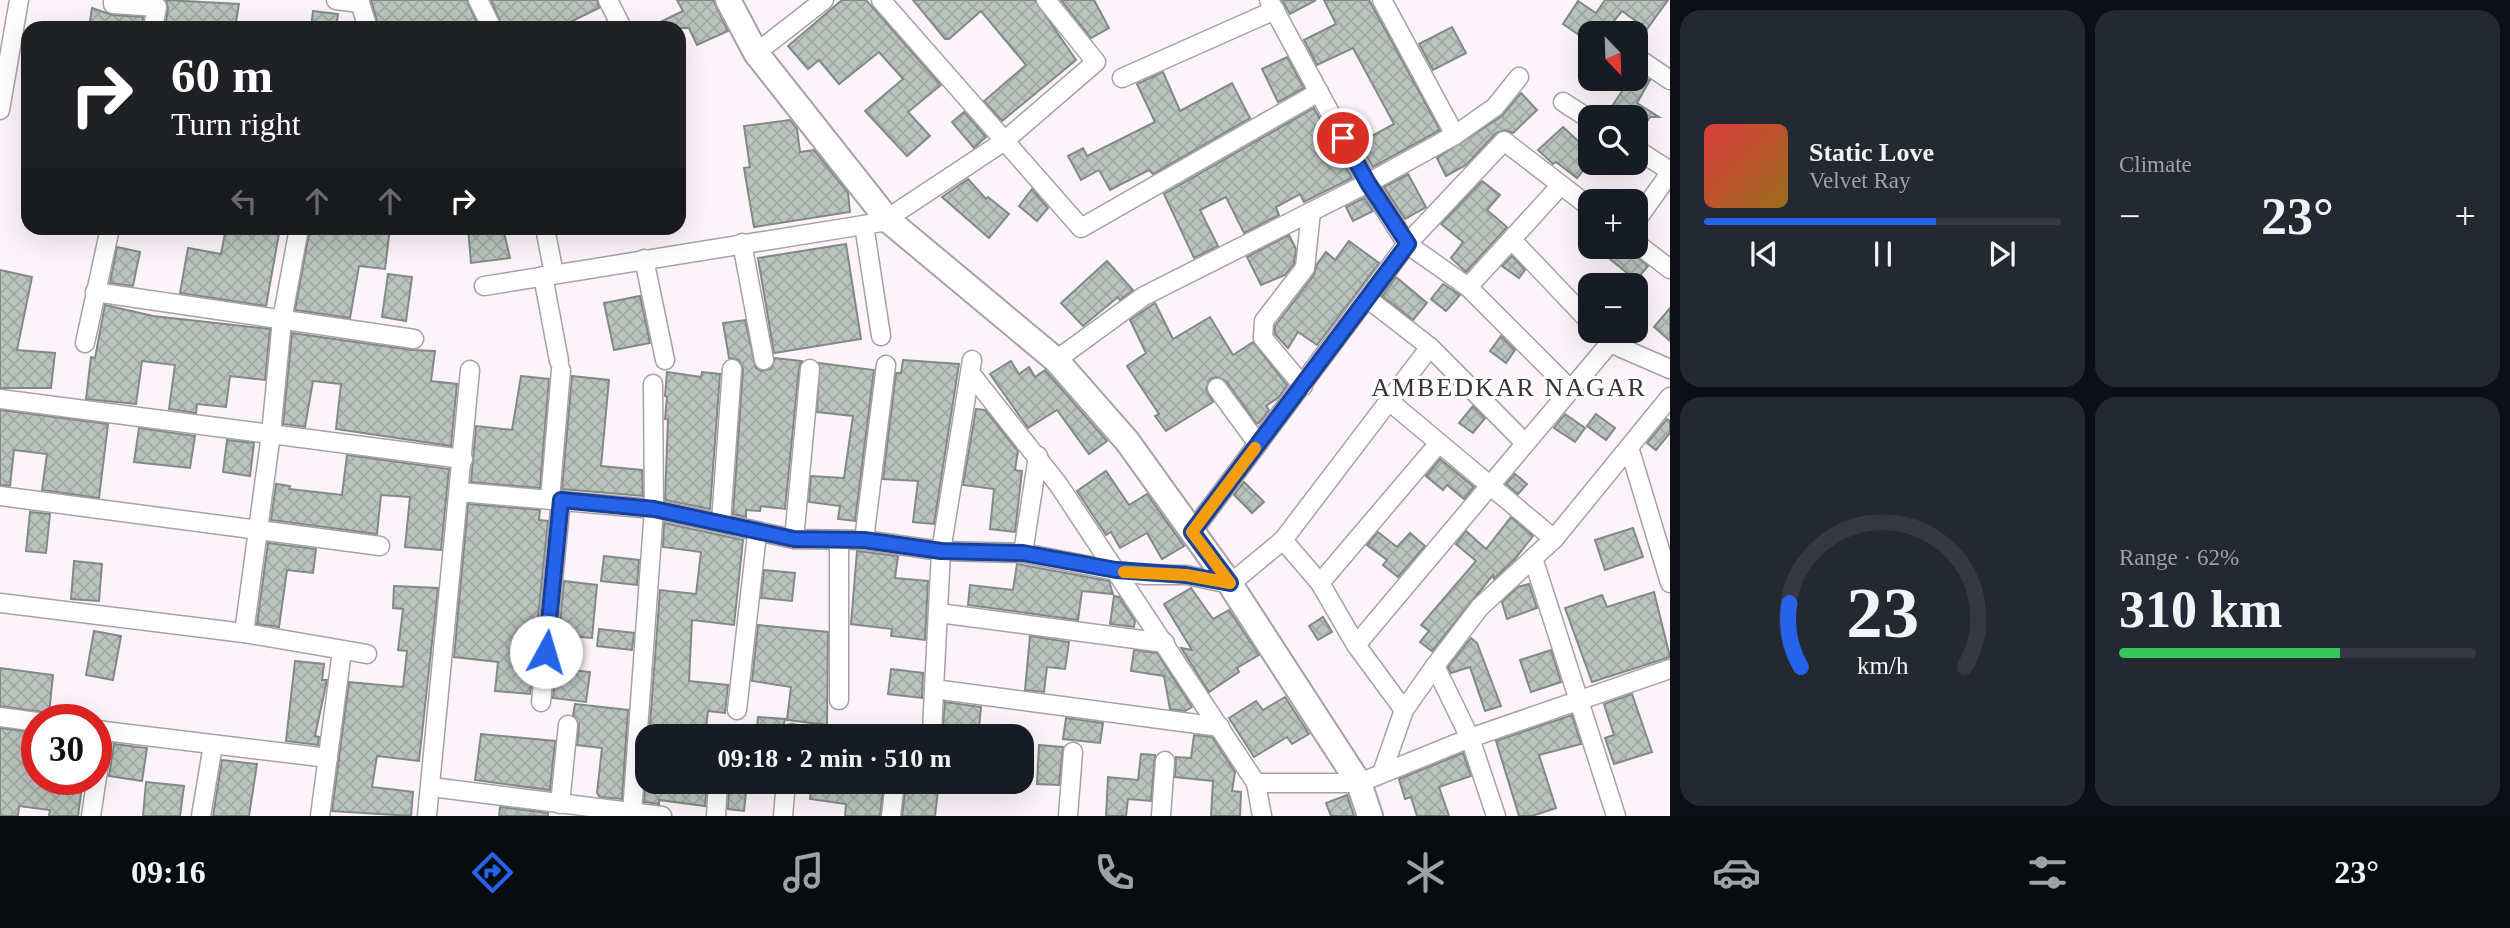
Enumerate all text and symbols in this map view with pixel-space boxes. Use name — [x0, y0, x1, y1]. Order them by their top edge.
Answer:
north arrow — [1578, 21, 1648, 91]
map controls — [1578, 21, 1648, 343]
text: 60 m — [171, 48, 273, 103]
icon: right — [56, 49, 147, 140]
button: search — [1578, 105, 1648, 175]
text: Turn right — [171, 106, 301, 142]
pin — [1313, 108, 1373, 168]
icon: arrive — [1324, 119, 1362, 157]
text: Static Love — [1809, 138, 1934, 167]
text: Climate — [2119, 152, 2192, 177]
text: Velvet Ray — [1809, 168, 1911, 193]
icon: left — [225, 182, 263, 220]
icon: ahead — [298, 182, 336, 220]
icon: ahead — [371, 182, 409, 220]
icon: right — [444, 182, 482, 220]
text: 23° — [2261, 188, 2334, 245]
button: + — [1578, 189, 1648, 259]
text: − — [2119, 195, 2140, 237]
text: + — [2455, 195, 2476, 237]
icon: previous — [1745, 235, 1783, 273]
icon: pause — [1864, 235, 1902, 273]
icon: next — [1983, 235, 2021, 273]
button: − — [1578, 273, 1648, 343]
district label: AMBEDKAR NAGAR — [1371, 373, 1647, 402]
text: Range · 62% — [2119, 545, 2239, 570]
text: 23 — [1846, 573, 1919, 654]
text: 310 km — [2119, 581, 2282, 638]
position arrow — [509, 615, 583, 689]
text: km/h — [1857, 652, 1909, 679]
speed limit sign: 30 — [21, 704, 112, 795]
text: 09:18 · 2 min · 510 m — [718, 744, 952, 773]
icon: directions — [468, 848, 517, 897]
icon: music — [779, 848, 828, 897]
icon: phone — [1090, 848, 1139, 897]
icon: climate — [1401, 848, 1450, 897]
icon: car — [1712, 848, 1761, 897]
icon: filters — [2023, 848, 2072, 897]
text: 09:16 — [131, 854, 206, 890]
text: 23° — [2334, 854, 2379, 890]

